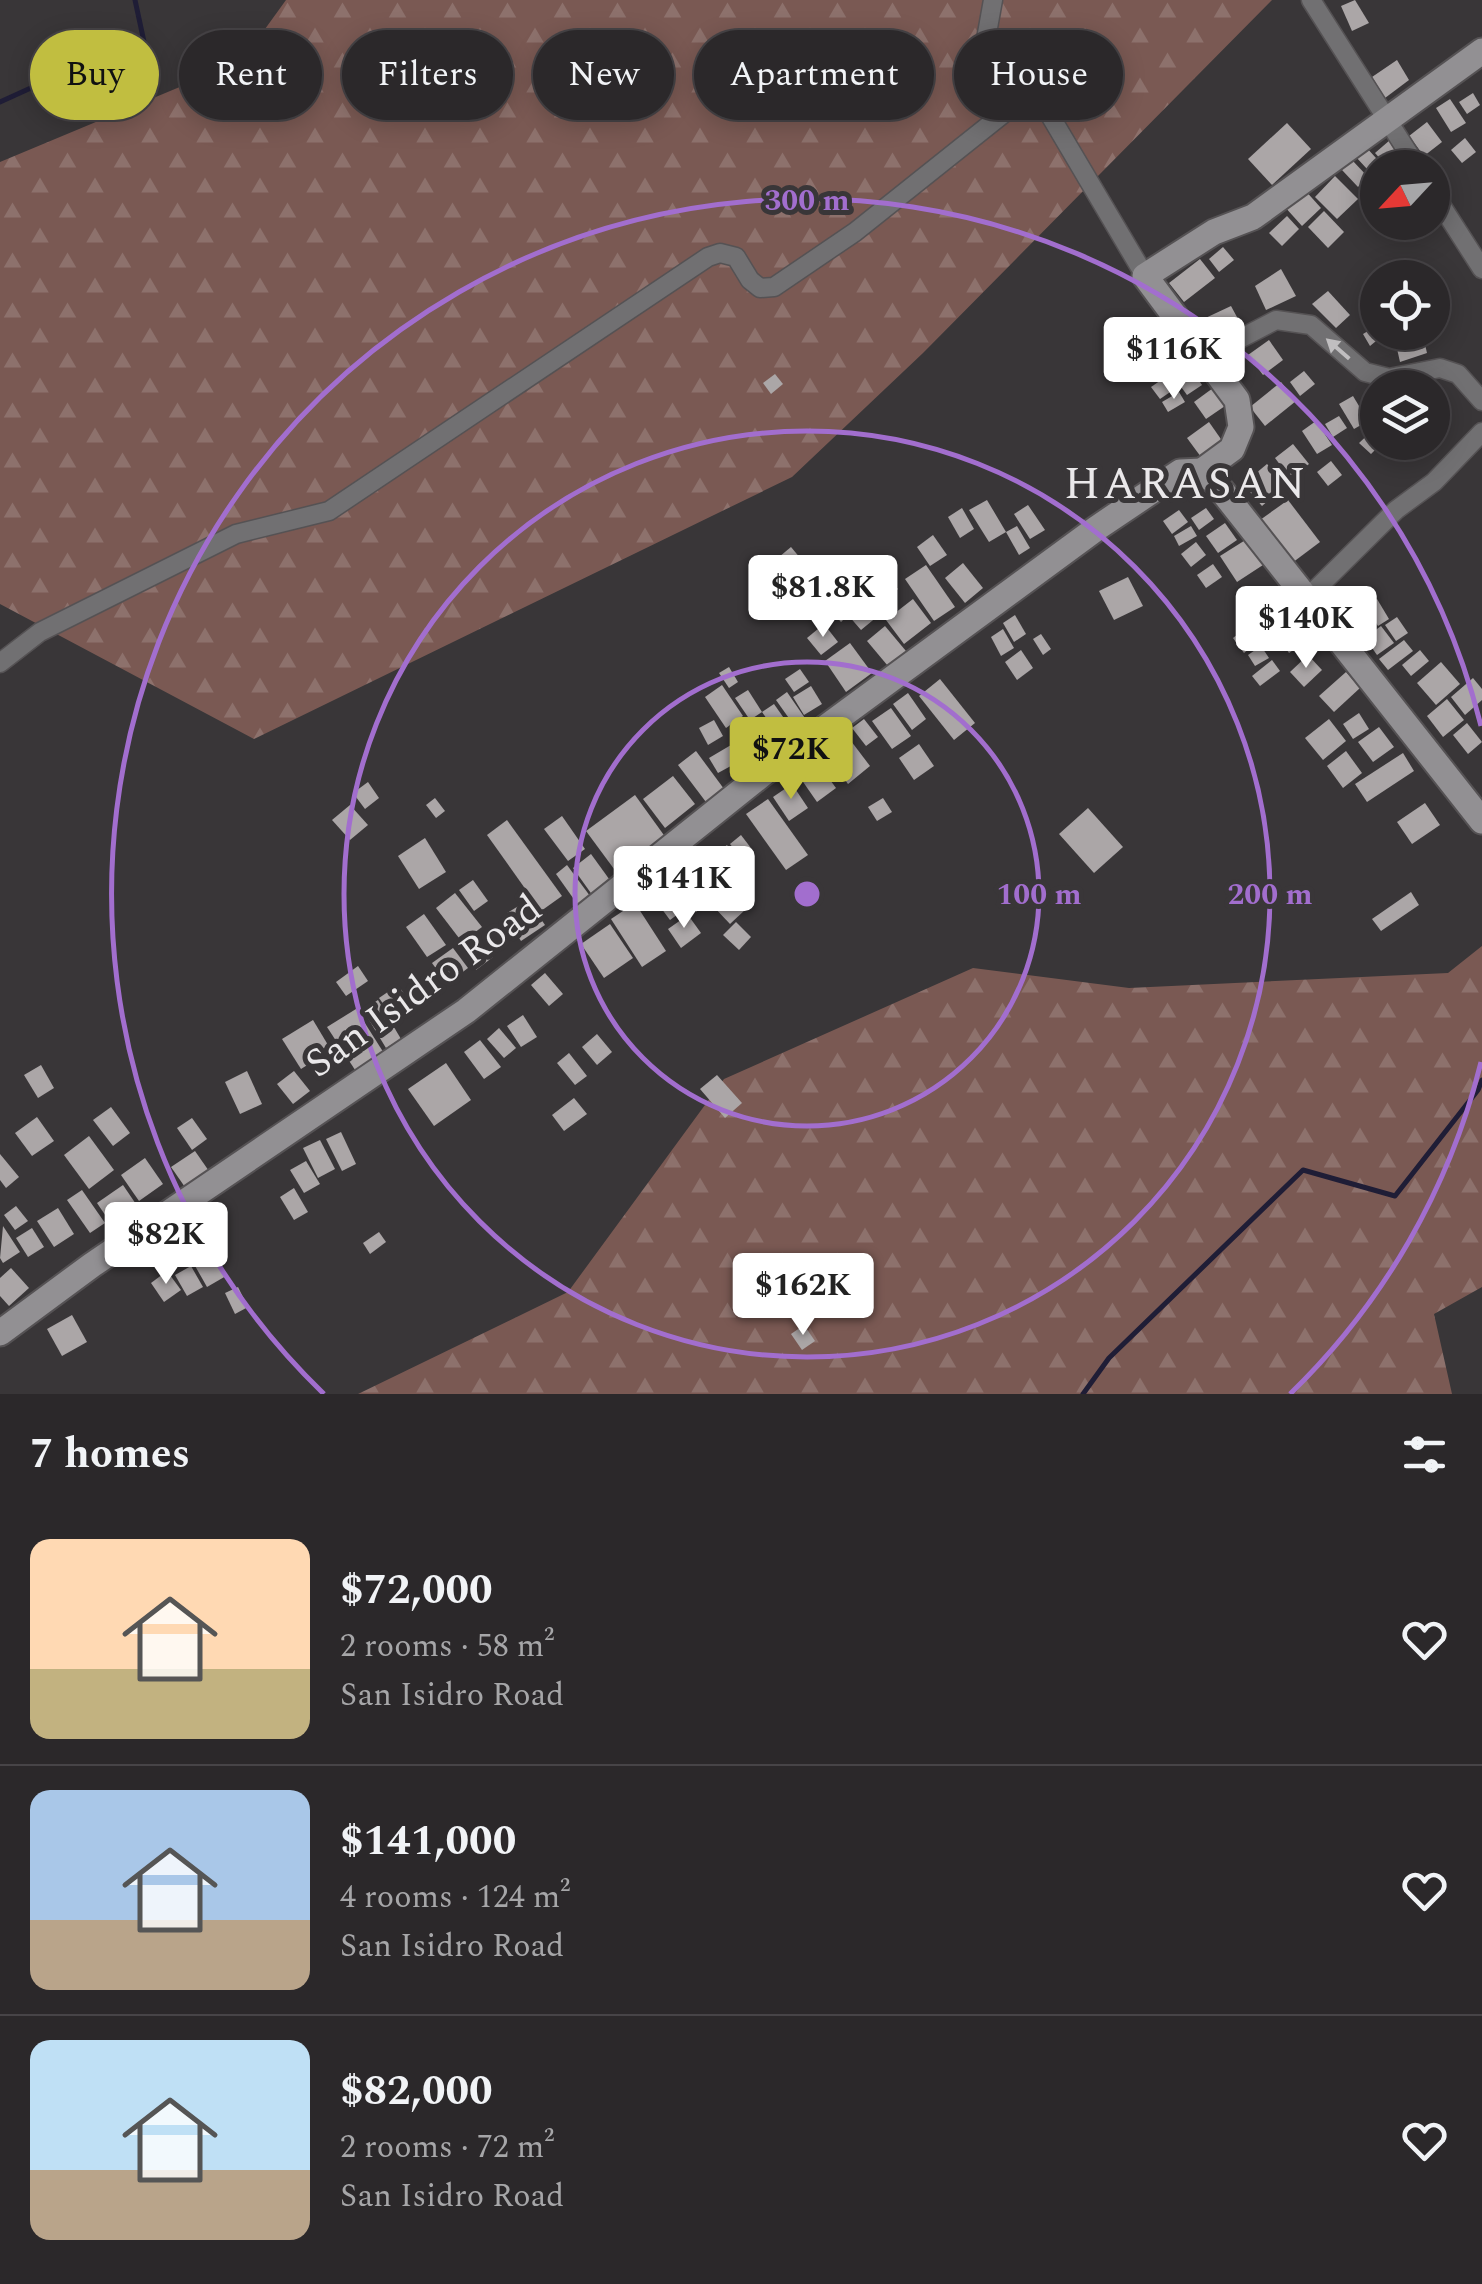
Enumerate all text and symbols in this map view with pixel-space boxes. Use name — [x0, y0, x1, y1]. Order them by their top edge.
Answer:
chip: Buy — [30, 30, 159, 120]
chip: Rent — [179, 30, 322, 120]
chip: Filters — [342, 30, 513, 120]
chip: New — [533, 30, 674, 120]
chip: Apartment — [694, 30, 934, 120]
chip: House — [954, 30, 1123, 120]
north arrow — [1360, 150, 1450, 240]
map controls — [1360, 150, 1450, 460]
text: 300 m — [764, 178, 850, 224]
button: locate — [1360, 260, 1450, 350]
pin: $116K — [1104, 317, 1244, 402]
text: $116K — [1126, 325, 1222, 374]
one-way arrow — [1326, 338, 1351, 360]
button: layers — [1360, 370, 1450, 460]
district label: HARASAN — [1064, 450, 1308, 519]
pin: $81.8K — [742, 555, 904, 640]
text: $81.8K — [770, 563, 876, 612]
pin: $140K — [1236, 586, 1376, 671]
text: $140K — [1258, 594, 1354, 643]
pin: $72K — [732, 717, 850, 802]
text: $72K — [752, 725, 830, 774]
pin: $141K — [614, 846, 754, 931]
text: $141K — [636, 854, 732, 903]
text: 100 m — [996, 872, 1082, 918]
text: 200 m — [1227, 872, 1313, 918]
centre of rings — [789, 876, 825, 912]
street label: San Isidro Road — [293, 880, 555, 1094]
pin: $82K — [107, 1202, 225, 1287]
text: $82K — [127, 1210, 205, 1259]
pin: $162K — [733, 1253, 873, 1338]
text: $162K — [755, 1261, 851, 1310]
text: 7 homes — [30, 1423, 190, 1486]
icon: filters — [1397, 1427, 1452, 1482]
text: $72,000 — [340, 1559, 493, 1622]
icon: home — [110, 1579, 230, 1699]
icon: heart — [1397, 1612, 1452, 1667]
text: 2 rooms · 58 m² — [340, 1622, 554, 1671]
text: San Isidro Road — [340, 1671, 564, 1720]
text: $141,000 — [340, 1810, 516, 1873]
icon: home — [110, 1830, 230, 1950]
icon: heart — [1397, 1863, 1452, 1918]
text: 4 rooms · 124 m² — [340, 1873, 570, 1922]
text: San Isidro Road — [340, 1922, 564, 1971]
text: $82,000 — [340, 2060, 493, 2123]
icon: home — [110, 2080, 230, 2200]
icon: heart — [1397, 2113, 1452, 2168]
text: 2 rooms · 72 m² — [340, 2123, 554, 2172]
text: San Isidro Road — [340, 2172, 564, 2221]

